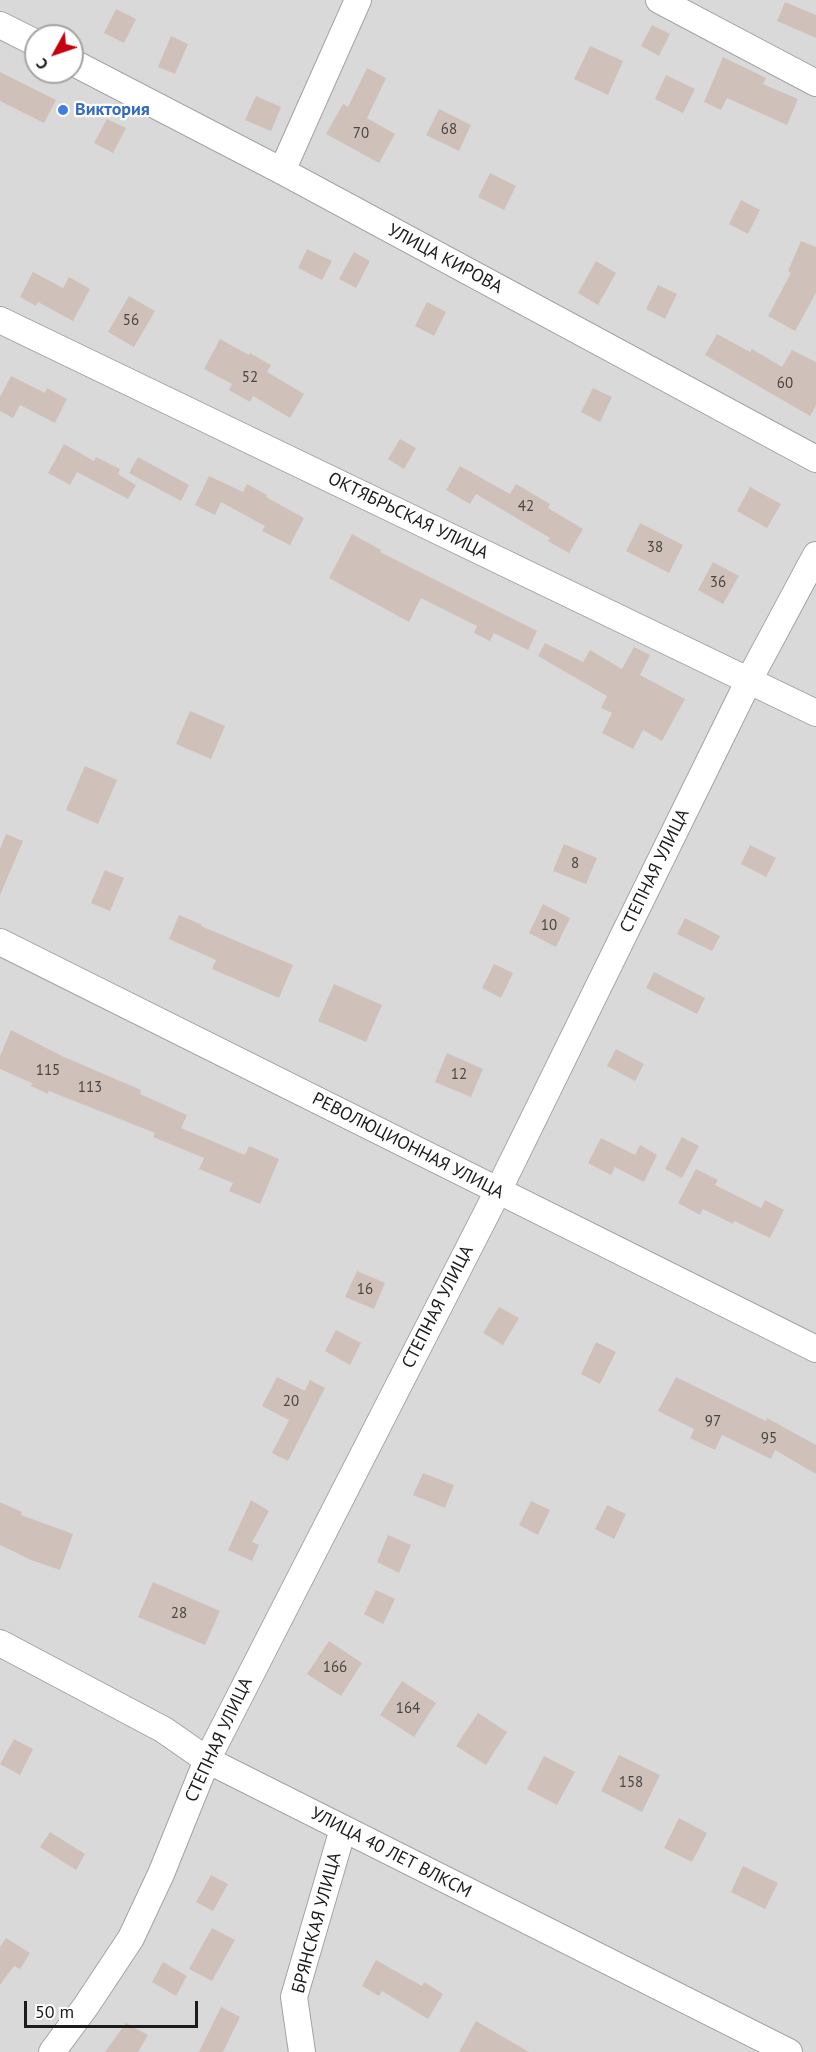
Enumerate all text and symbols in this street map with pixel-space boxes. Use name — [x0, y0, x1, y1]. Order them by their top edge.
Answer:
north arrow — [24, 24, 84, 84]
text: С — [31, 54, 52, 74]
place label: Виктория — [75, 99, 150, 121]
marker: Виктория — [56, 103, 70, 117]
house number: 68 — [441, 121, 457, 139]
house number: 70 — [353, 125, 369, 143]
street label: УЛИЦА КИРОВА — [384, 220, 506, 298]
house number: 56 — [123, 312, 139, 330]
house number: 52 — [242, 369, 258, 387]
house number: 60 — [777, 375, 793, 393]
street label: ОКТЯБРЬСКАЯ УЛИЦА — [324, 468, 492, 564]
house number: 42 — [518, 498, 534, 516]
house number: 38 — [647, 539, 663, 557]
house number: 36 — [710, 574, 726, 592]
street label: СТЕПНАЯ УЛИЦА — [616, 806, 694, 936]
house number: 8 — [571, 855, 579, 873]
house number: 10 — [541, 917, 557, 935]
house number: 115 — [36, 1062, 60, 1080]
house number: 12 — [451, 1066, 467, 1084]
house number: 113 — [78, 1079, 102, 1097]
street label: РЕВОЛЮЦИОННАЯ УЛИЦА — [309, 1088, 507, 1204]
street label: СТЕПНАЯ УЛИЦА — [398, 1242, 478, 1372]
house number: 16 — [357, 1281, 373, 1299]
house number: 20 — [283, 1393, 299, 1411]
house number: 97 — [705, 1413, 721, 1431]
house number: 95 — [761, 1430, 777, 1448]
house number: 28 — [171, 1605, 187, 1623]
house number: 166 — [323, 1659, 347, 1677]
street label: СТЕПНАЯ УЛИЦА — [181, 1674, 257, 1806]
house number: 164 — [396, 1700, 420, 1718]
house number: 158 — [619, 1774, 643, 1792]
street label: УЛИЦА 40 ЛЕТ ВЛКСМ — [307, 1803, 475, 1903]
street label: БРЯНСКАЯ УЛИЦА — [288, 1850, 346, 1996]
scale bar — [27, 1989, 201, 2027]
text: 50 m — [35, 2000, 74, 2023]

